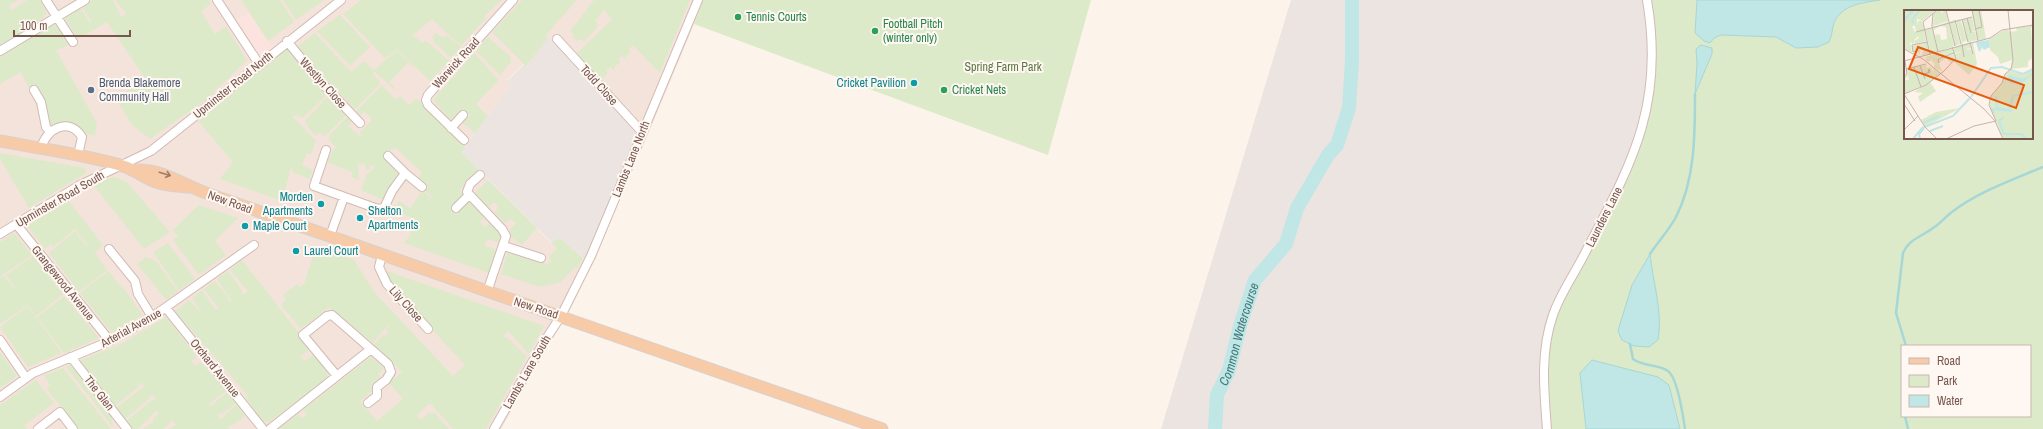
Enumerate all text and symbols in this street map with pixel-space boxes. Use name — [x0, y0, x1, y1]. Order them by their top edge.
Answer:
place label: Tennis Courts — [746, 9, 807, 25]
inset map — [1904, 10, 2033, 139]
scale bar — [14, 12, 130, 38]
marker: Tennis Courts — [733, 12, 743, 22]
place label: Football Pitch (winter only) — [883, 16, 943, 46]
text: 100 m — [20, 18, 47, 34]
marker: Football Pitch (winter only) — [870, 26, 880, 36]
street label: Warwick Road — [429, 34, 483, 92]
street label: Upminster Road North — [190, 48, 276, 122]
street label: Westlyn Close — [296, 54, 350, 112]
park label: Spring Farm Park — [964, 59, 1042, 75]
street label: Todd Close — [577, 61, 621, 109]
place label: Brenda Blakemore Community Hall — [99, 75, 181, 105]
place label: Cricket Pavilion — [837, 75, 906, 91]
marker: Cricket Pavilion — [909, 78, 919, 88]
place label: Cricket Nets — [952, 82, 1006, 98]
marker: Brenda Blakemore Community Hall — [86, 85, 96, 95]
marker: Cricket Nets — [939, 85, 949, 95]
street label: Lambs Lane North — [608, 118, 654, 200]
street label: Upminster Road South — [13, 167, 107, 231]
one-way arrow — [158, 171, 171, 178]
street label: Launders Lane — [1582, 184, 1626, 250]
street label: New Road — [206, 187, 254, 217]
place label: Morden Apartments — [262, 189, 313, 219]
marker: Morden Apartments — [316, 199, 326, 209]
place label: Shelton Apartments — [367, 203, 418, 233]
marker: Shelton Apartments — [355, 213, 365, 223]
place label: Maple Court — [253, 218, 307, 234]
marker: Maple Court — [240, 221, 250, 231]
street label: Grangewood Avenue — [28, 242, 98, 324]
place label: Laurel Court — [304, 243, 358, 259]
marker: Laurel Court — [291, 246, 301, 256]
water label: Common Watercourse — [1215, 281, 1263, 388]
street label: Lily Close — [386, 283, 426, 325]
street label: New Road — [512, 293, 560, 323]
street label: Arterial Avenue — [97, 305, 164, 352]
street label: Lambs Lane South — [499, 332, 555, 412]
street label: Orchard Avenue — [186, 335, 244, 401]
legend — [1901, 345, 2031, 417]
text: Road — [1937, 353, 1961, 369]
street label: The Glen — [80, 372, 118, 414]
text: Park — [1937, 373, 1957, 389]
text: Water — [1937, 393, 1964, 409]

